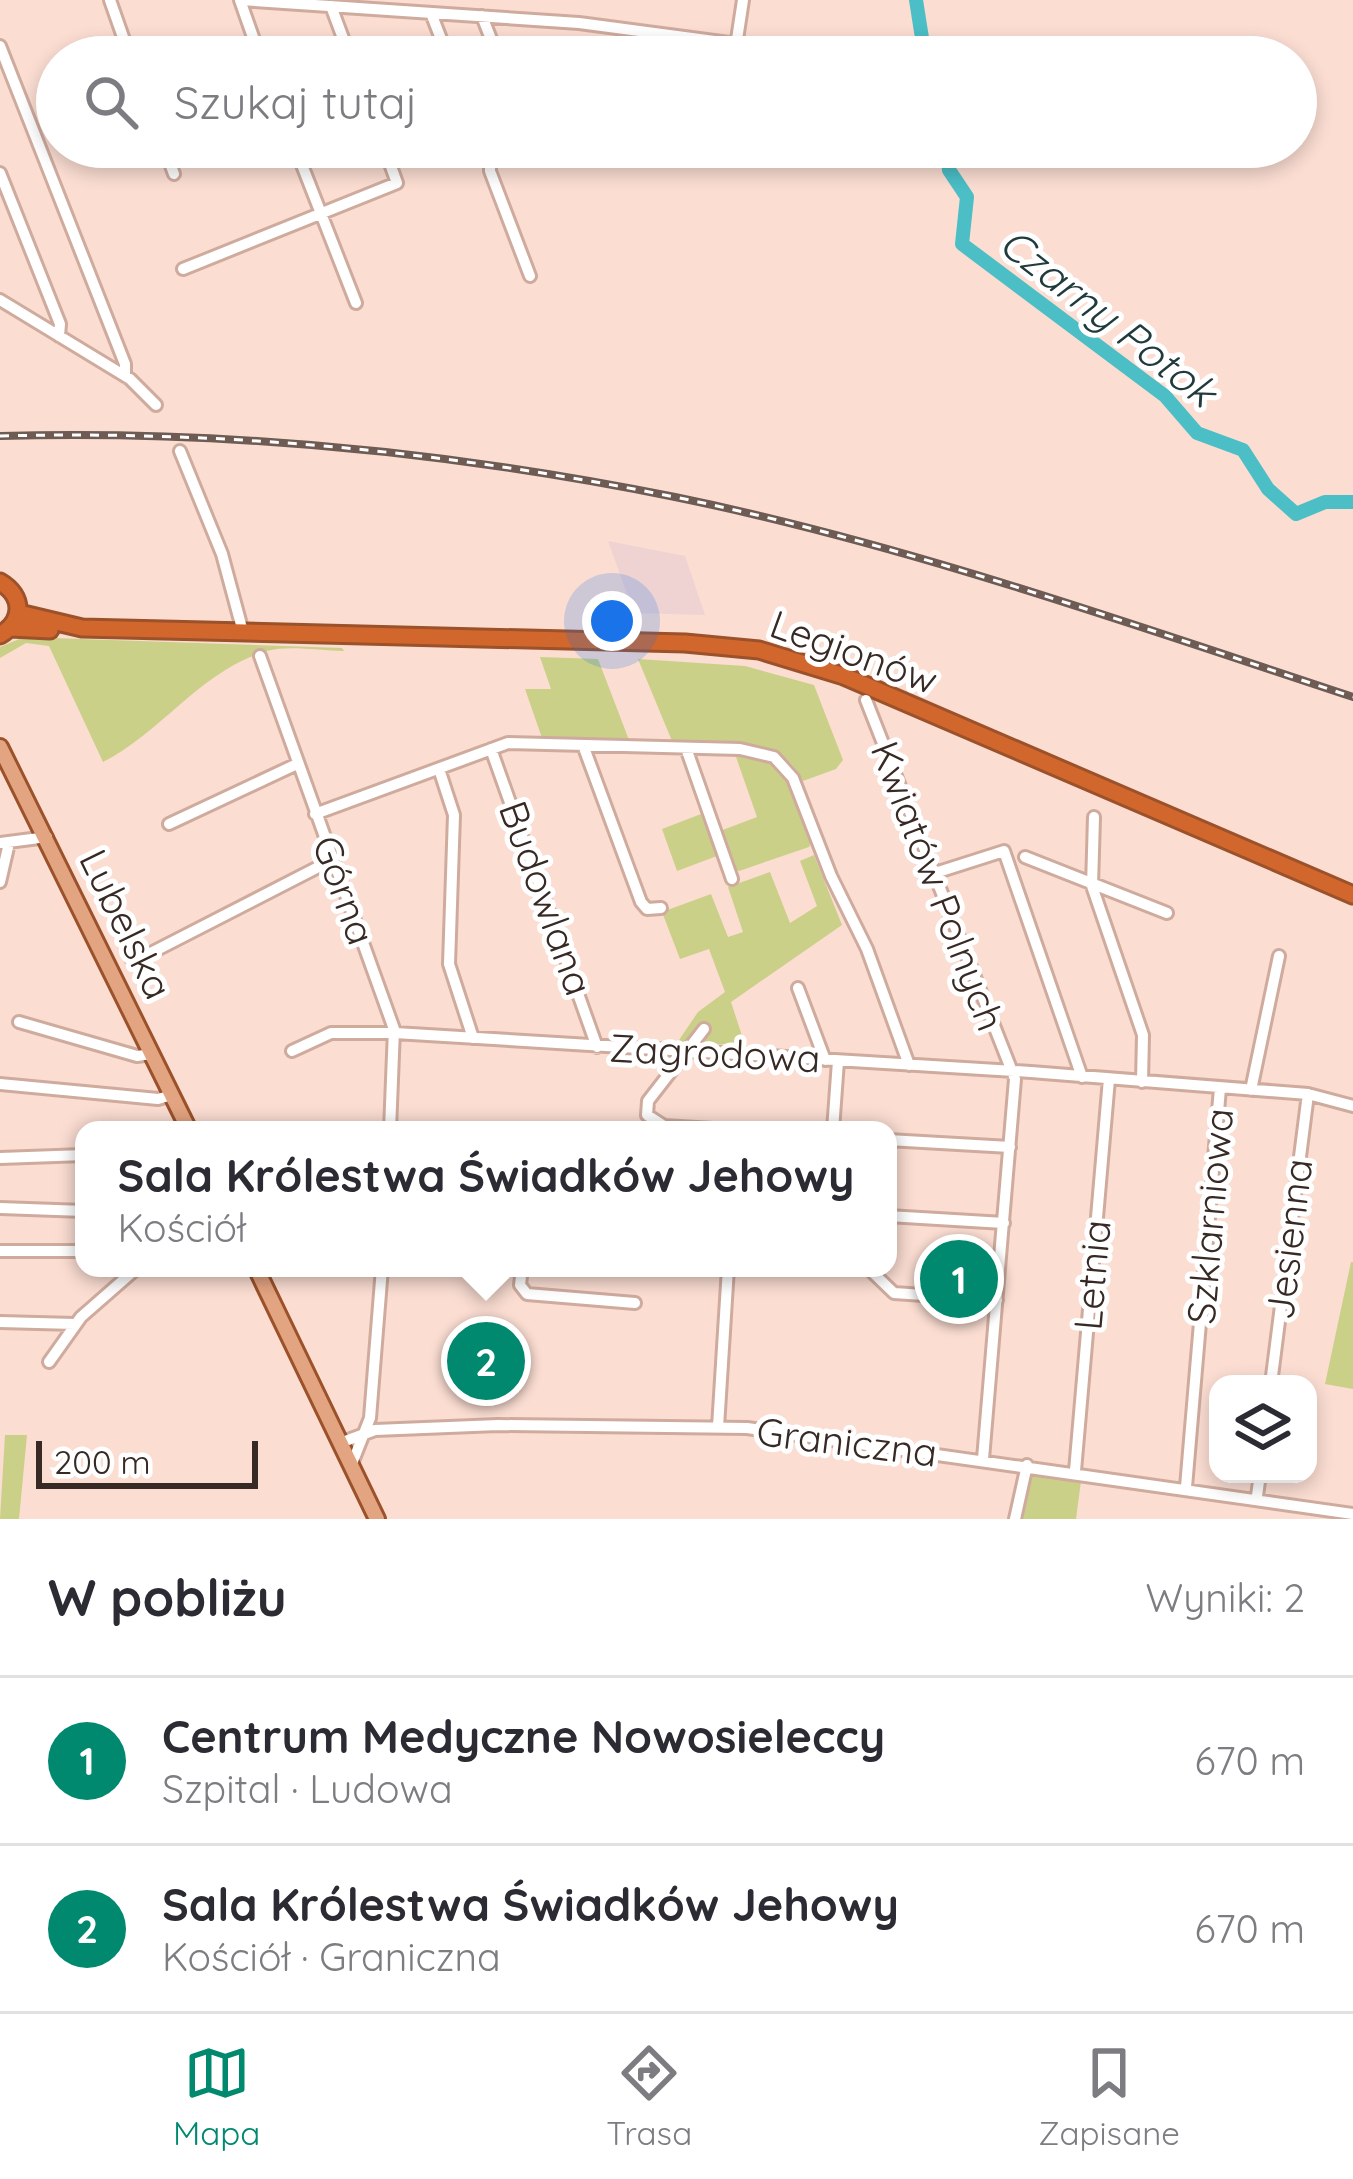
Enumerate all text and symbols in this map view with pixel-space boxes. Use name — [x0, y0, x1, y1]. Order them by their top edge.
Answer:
search box — [36, 36, 1317, 168]
icon: search — [78, 69, 144, 135]
text: Szukaj tutaj — [174, 74, 418, 130]
water label: Czarny Potok — [989, 216, 1230, 420]
your location — [582, 591, 642, 651]
street label: Legionów — [764, 599, 944, 704]
street label: Kwiatów Polnych — [861, 734, 1016, 1037]
street label: Budowlana — [489, 794, 604, 1002]
street label: Górna — [302, 829, 387, 951]
street label: Lubelska — [69, 841, 184, 1007]
street label: Zagrodowa — [608, 1023, 822, 1082]
street label: Szklarniowa — [1176, 1106, 1243, 1326]
popup — [75, 1121, 897, 1277]
text: Sala Królestwa Świadków Jehowy — [118, 1147, 854, 1203]
street label: Jesienna — [1254, 1156, 1323, 1322]
text: Kościół — [118, 1203, 246, 1252]
street label: Letnia — [1062, 1218, 1121, 1332]
pin: 1 — [920, 1234, 998, 1324]
pin: 2 — [447, 1316, 525, 1406]
map controls — [1209, 1375, 1317, 1483]
button: layers — [1209, 1375, 1317, 1483]
street label: Graniczna — [754, 1406, 940, 1477]
scale bar — [36, 1435, 258, 1488]
text: 200 m — [54, 1441, 151, 1482]
text: W pobliżu — [48, 1565, 287, 1629]
text: Wyniki: 2 — [1146, 1573, 1305, 1622]
text: Centrum Medyczne Nowosieleccy — [162, 1708, 885, 1764]
text: 1 — [79, 1736, 95, 1785]
text: 670 m — [1195, 1736, 1305, 1785]
text: Szpital · Ludowa — [162, 1764, 453, 1813]
text: Sala Królestwa Świadków Jehowy — [162, 1876, 899, 1932]
text: 2 — [76, 1904, 98, 1953]
text: 670 m — [1195, 1904, 1305, 1953]
text: Kościół · Graniczna — [162, 1932, 501, 1981]
tab: Mapa — [173, 2040, 260, 2153]
tab: Trasa — [606, 2040, 692, 2153]
tab: Zapisane — [1038, 2040, 1180, 2153]

